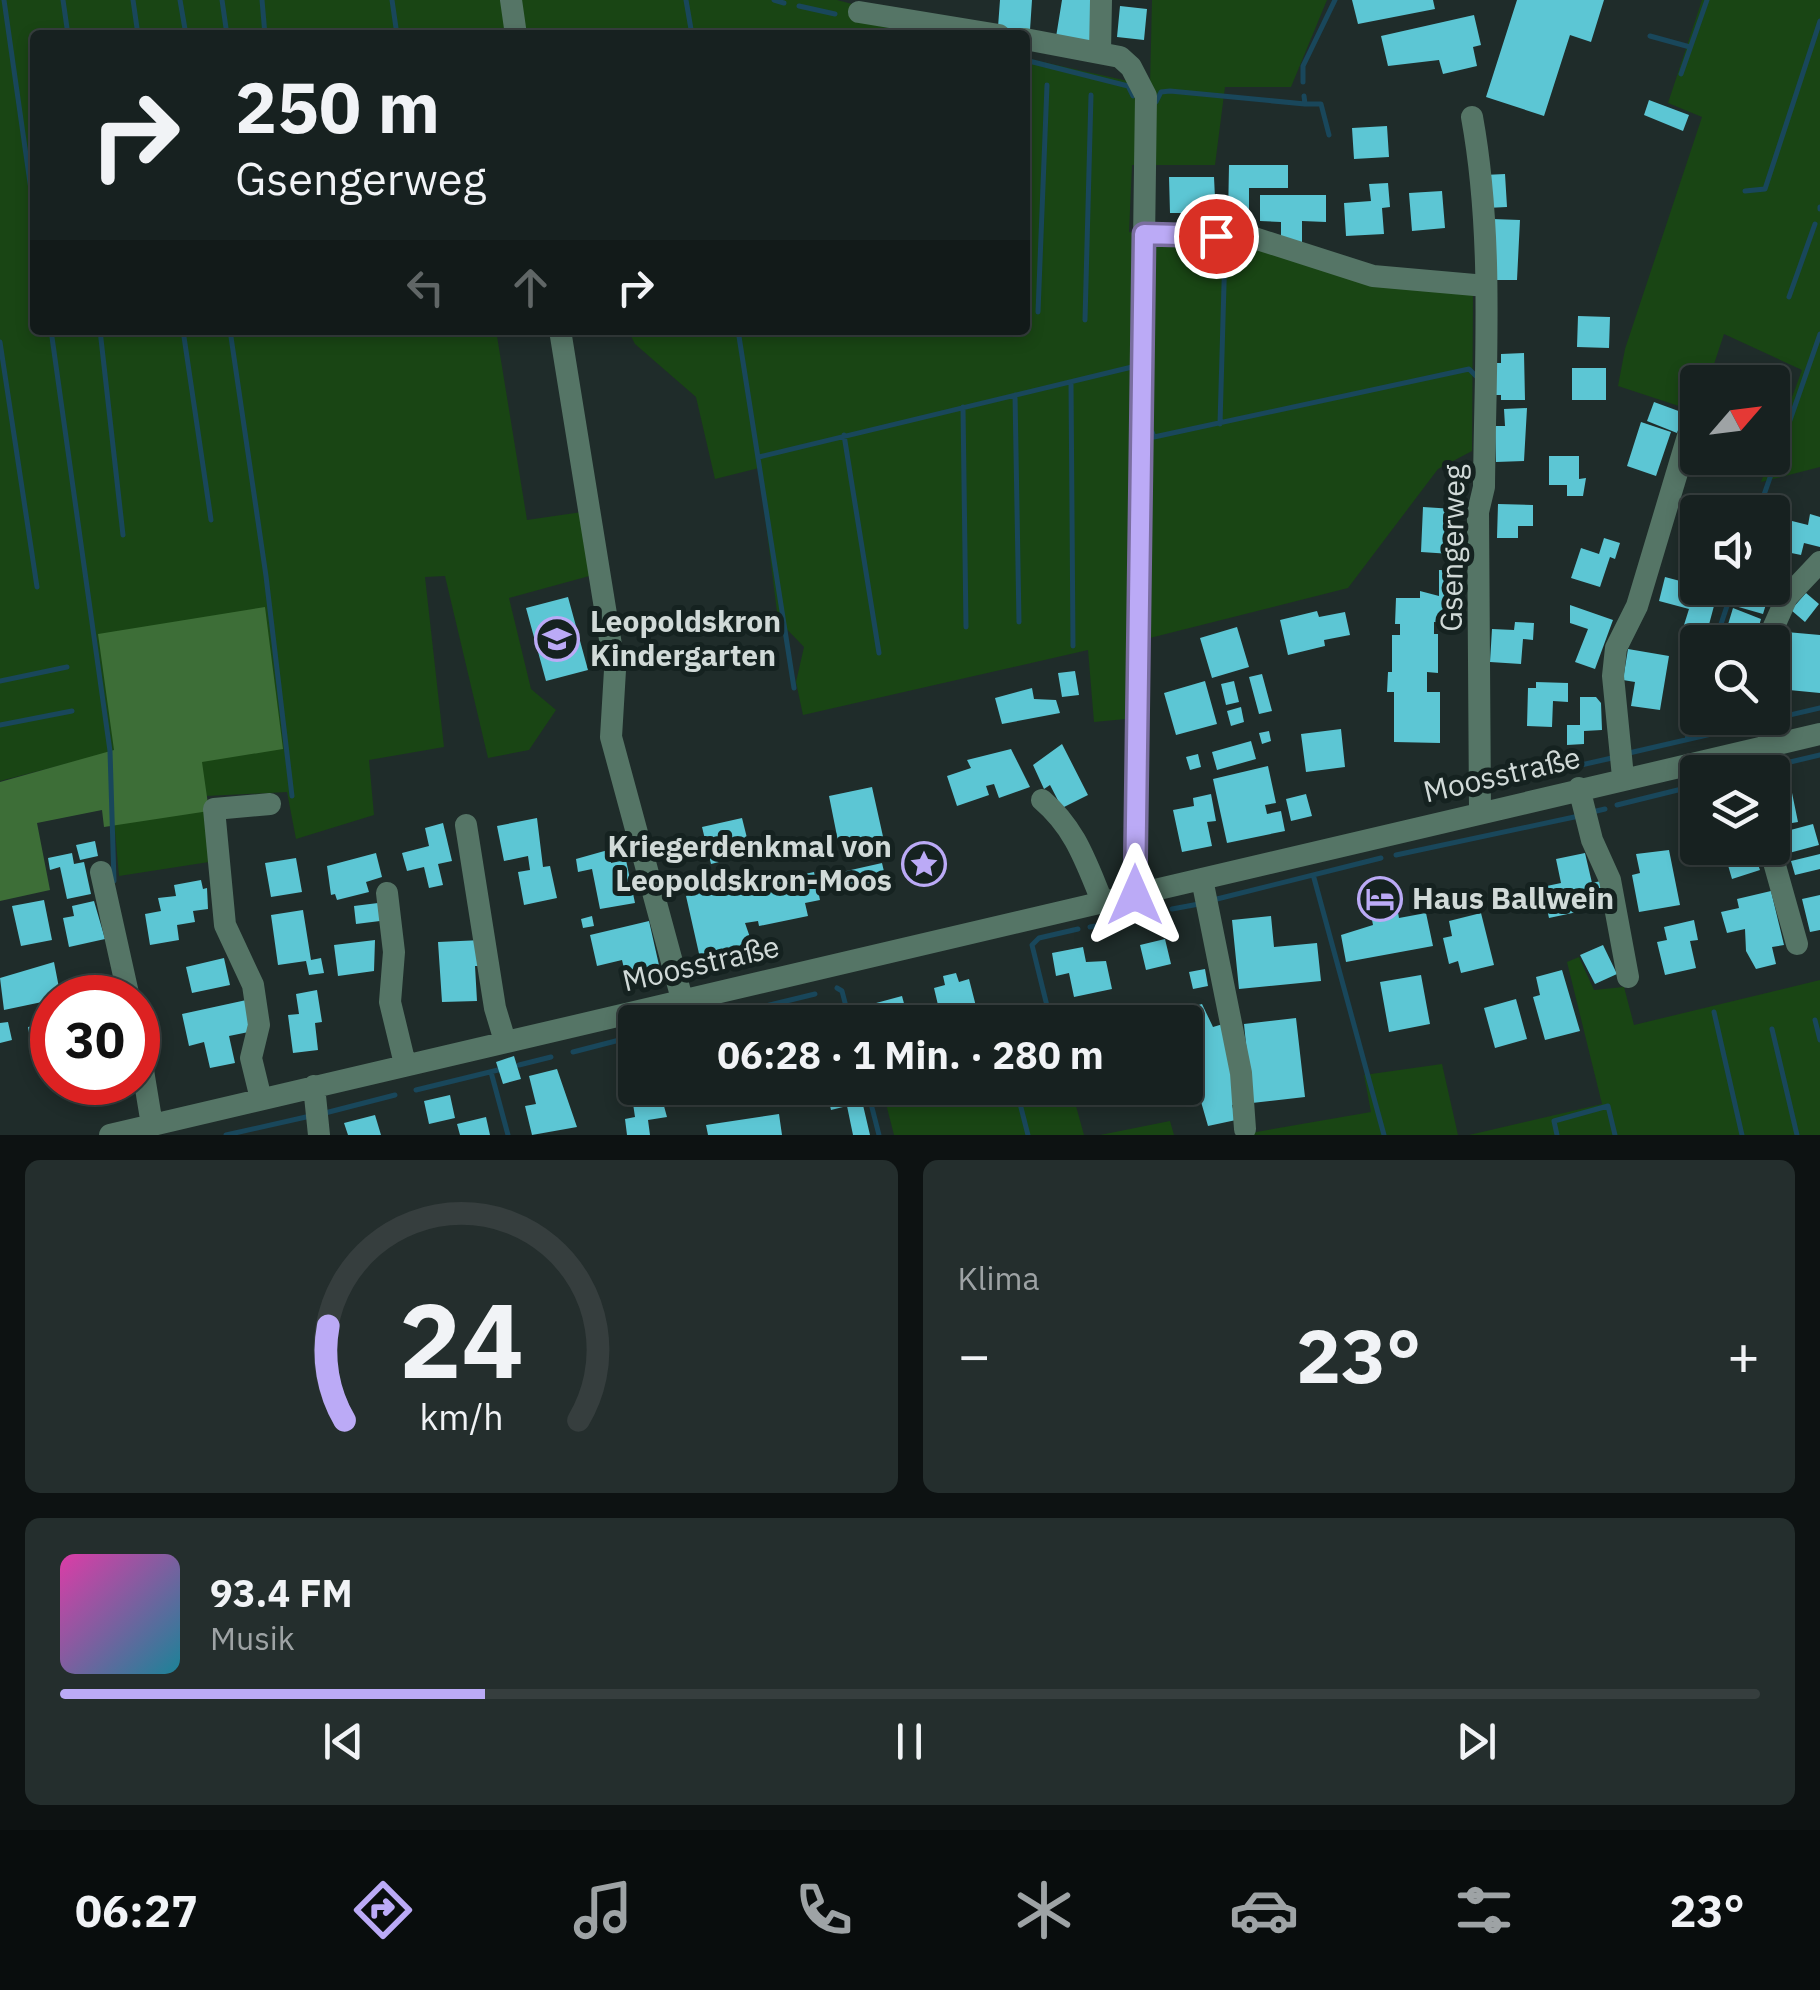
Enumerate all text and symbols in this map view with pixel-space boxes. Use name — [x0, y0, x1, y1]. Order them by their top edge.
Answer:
text: 250 m — [235, 61, 440, 152]
icon: right — [70, 70, 200, 200]
text: Gsengerweg — [235, 149, 486, 207]
pin — [1174, 194, 1259, 279]
icon: arrive — [1189, 209, 1244, 264]
icon: left — [398, 260, 453, 315]
icon: ahead — [503, 260, 558, 315]
icon: right — [608, 260, 663, 315]
north arrow — [1680, 365, 1790, 475]
map controls — [1680, 365, 1790, 865]
street label: Gsengerweg — [1431, 464, 1472, 632]
button: sound — [1680, 495, 1790, 605]
place label: Leopoldskron Kindergarten — [590, 601, 781, 674]
school or university icon: Leopoldskron Kindergarten — [534, 616, 580, 662]
button: search — [1680, 625, 1790, 735]
street label: Moosstraße — [1419, 737, 1584, 811]
button: layers — [1680, 755, 1790, 865]
place label: Kriegerdenkmal von Leopoldskron-Moos — [608, 826, 892, 899]
place icon: Kriegerdenkmal von Leopoldskron-Moos — [901, 841, 947, 887]
position arrow — [1083, 843, 1187, 947]
hotel icon: Haus Ballwein — [1357, 876, 1403, 922]
place label: Haus Ballwein — [1412, 878, 1614, 917]
street label: Moosstraße — [618, 926, 783, 1000]
speed limit sign: 30 — [30, 975, 160, 1105]
text: 06:28 · 1 Min. · 280 m — [717, 1030, 1104, 1079]
text: Klima — [958, 1257, 1040, 1299]
text: 24 — [399, 1271, 524, 1407]
text: 23° — [1296, 1306, 1421, 1404]
text: − — [958, 1319, 991, 1390]
text: + — [1727, 1319, 1760, 1390]
text: km/h — [419, 1393, 503, 1440]
text: 93.4 FM — [210, 1568, 353, 1617]
text: Musik — [210, 1617, 295, 1659]
icon: previous — [316, 1714, 371, 1769]
icon: pause — [882, 1714, 937, 1769]
icon: next — [1449, 1714, 1504, 1769]
icon: directions — [348, 1875, 418, 1945]
icon: music — [568, 1875, 638, 1945]
icon: phone — [789, 1875, 859, 1945]
icon: climate — [1009, 1875, 1079, 1945]
icon: car — [1229, 1875, 1299, 1945]
icon: filters — [1449, 1875, 1519, 1945]
text: 06:27 — [75, 1881, 198, 1939]
text: 23° — [1670, 1881, 1745, 1939]

